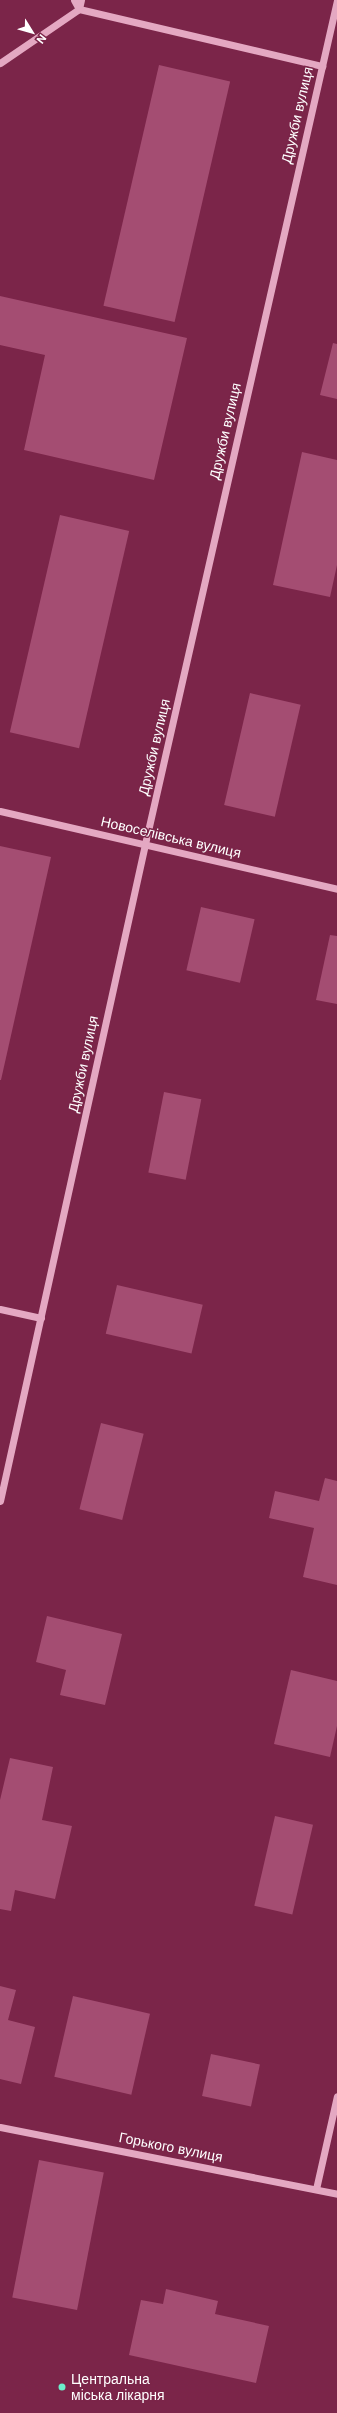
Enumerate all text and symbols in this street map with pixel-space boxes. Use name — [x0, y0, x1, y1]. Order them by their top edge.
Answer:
north arrow — [12, 12, 52, 52]
text: N — [34, 32, 50, 47]
street label: Дружби вулиця — [278, 65, 316, 165]
street label: Дружби вулиця — [206, 381, 244, 481]
street label: Дружби вулиця — [135, 697, 173, 797]
street label: Новоселівська вулиця — [99, 813, 243, 861]
street label: Дружби вулиця — [65, 1014, 101, 1114]
street label: Горького вулиця — [118, 2129, 224, 2165]
place label: Центральна міська лікарня — [71, 2371, 165, 2404]
marker: Центральна міська лікарня — [56, 2381, 68, 2393]

